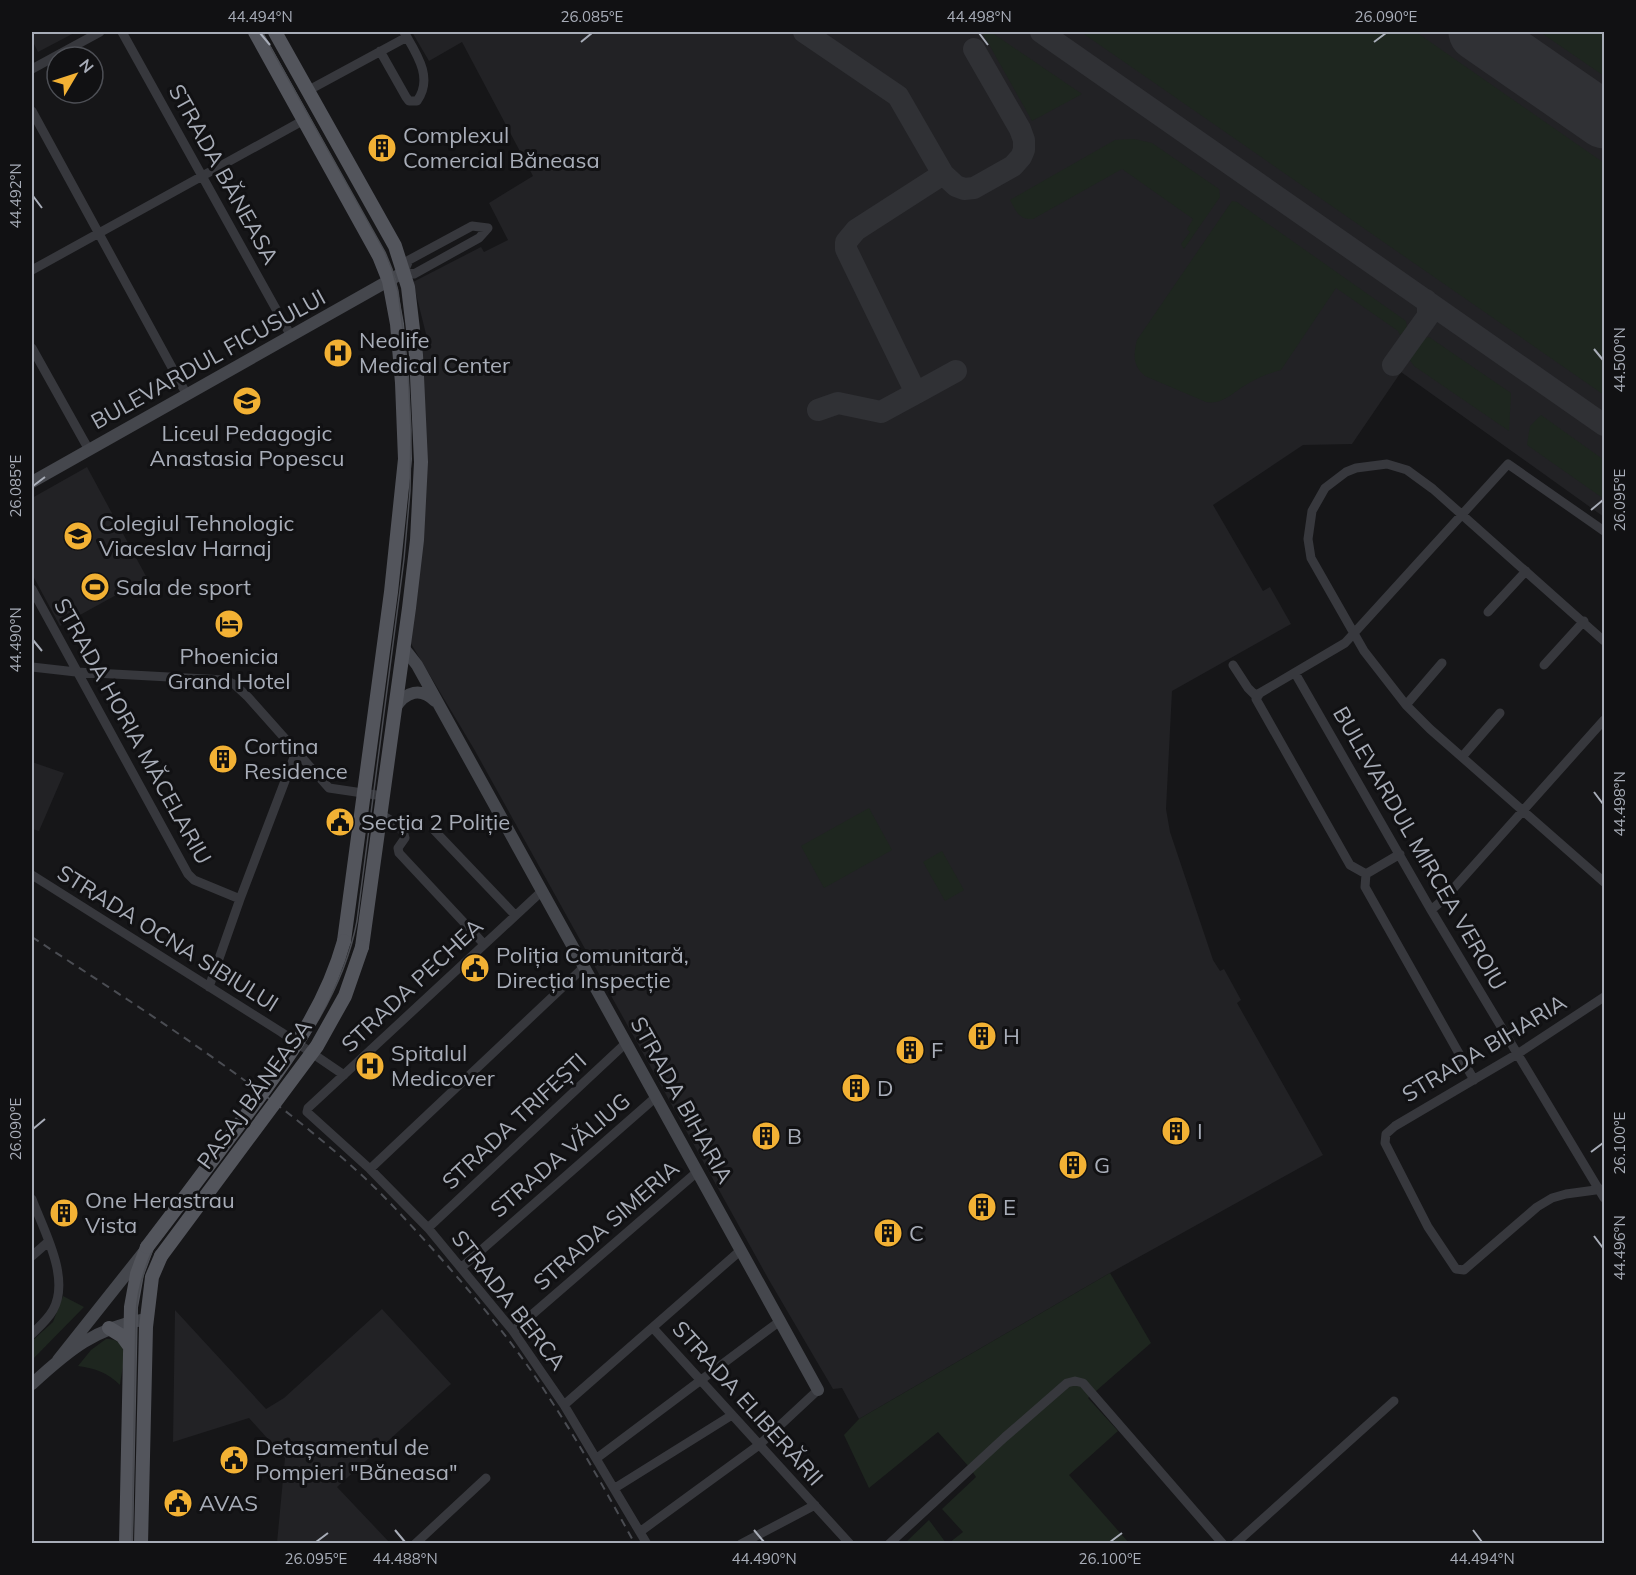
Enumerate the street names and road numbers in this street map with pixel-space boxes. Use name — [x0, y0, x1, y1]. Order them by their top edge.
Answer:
street label: STRADA BĂNEASA — [163, 79, 285, 269]
street label: BULEVARDUL FICUSULUI — [86, 283, 330, 435]
street label: STRADA HORIA MĂCELARIU — [48, 593, 218, 869]
street label: BULEVARDUL MIRCEA VEROIU — [1327, 701, 1513, 995]
street label: STRADA OCNA SIBIULUI — [52, 858, 284, 1018]
street label: STRADA PECHEA — [335, 912, 489, 1058]
street label: STRADA BIHARIA — [1397, 988, 1571, 1108]
street label: STRADA BIHARIA — [625, 1012, 739, 1188]
street label: PASAJ BĂNEASA — [190, 1014, 318, 1174]
street label: STRADA TRIFEȘTI — [436, 1047, 592, 1195]
street label: STRADA VĂLIUG — [484, 1087, 636, 1223]
street label: STRADA SIMERIA — [527, 1154, 685, 1296]
street label: STRADA BERCA — [446, 1225, 572, 1375]
street label: STRADA ELIBERĂRII — [667, 1315, 829, 1491]

